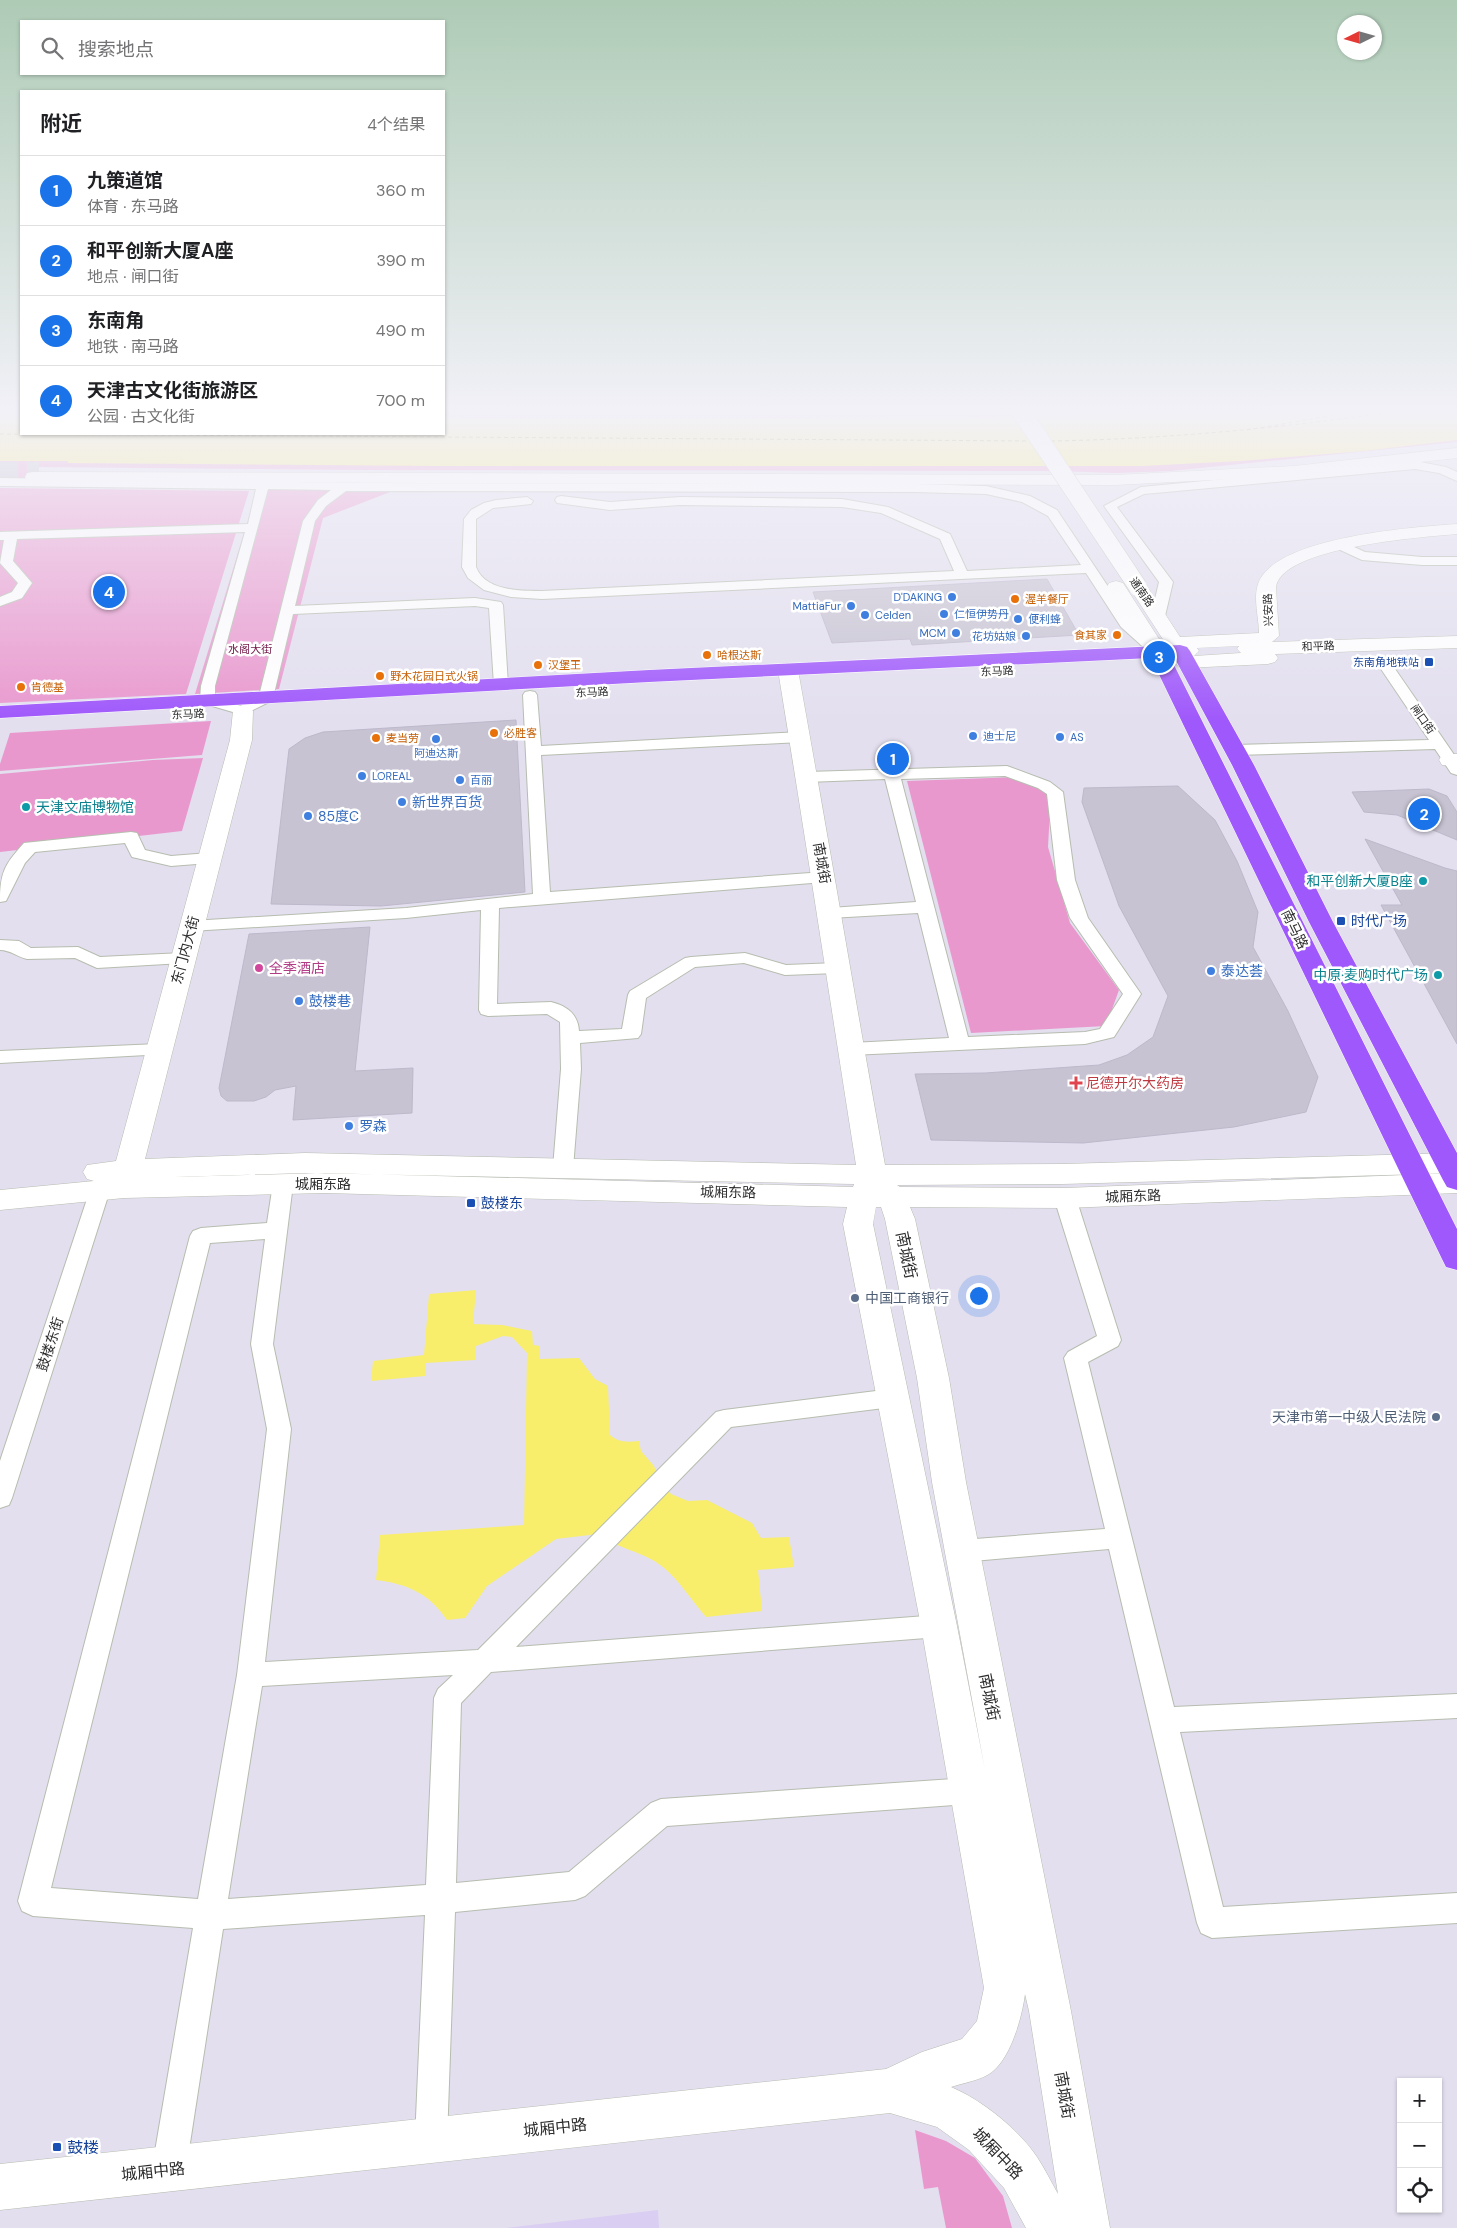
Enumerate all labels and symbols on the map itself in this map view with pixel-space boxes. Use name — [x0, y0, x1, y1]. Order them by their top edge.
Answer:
north arrow — [1337, 15, 1382, 60]
pin: 4 — [93, 573, 125, 611]
street label: 通南路 — [1127, 574, 1157, 610]
place label: D'DAKING — [893, 590, 942, 604]
marker: D'DAKING — [946, 591, 958, 603]
place label: 渥羊餐厅 — [1025, 592, 1069, 606]
marker: 渥羊餐厅 — [1009, 593, 1021, 605]
street label: 兴安路 — [1260, 593, 1276, 627]
place label: MattiaFur — [792, 599, 841, 613]
marker: MattiaFur — [845, 600, 857, 612]
place label: 仁恒伊势丹 — [954, 607, 1009, 621]
place label: Celden — [875, 608, 911, 622]
marker: 仁恒伊势丹 — [938, 608, 950, 620]
marker: Celden — [859, 609, 871, 621]
place label: 便利蜂 — [1028, 612, 1061, 626]
marker: 便利蜂 — [1012, 613, 1024, 625]
place label: MCM — [920, 626, 946, 640]
marker: MCM — [950, 627, 962, 639]
place label: 食其家 — [1074, 628, 1107, 642]
place label: 花坊姑娘 — [972, 629, 1016, 643]
marker: 食其家 — [1111, 629, 1123, 641]
marker: 花坊姑娘 — [1020, 630, 1032, 642]
pin: 3 — [1143, 638, 1175, 676]
street label: 和平路 — [1301, 638, 1335, 654]
park label: 水阁大街 — [228, 642, 272, 656]
place label: 哈根达斯 — [717, 648, 761, 662]
marker: 哈根达斯 — [701, 649, 713, 661]
place label: 东南角地铁站 — [1353, 655, 1419, 669]
marker: 东南角地铁站 — [1423, 656, 1435, 668]
place label: 汉堡王 — [548, 658, 581, 672]
marker: 汉堡王 — [532, 659, 544, 671]
street label: 东马路 — [980, 663, 1014, 679]
place label: 野木花园日式火锅 — [390, 669, 478, 683]
marker: 野木花园日式火锅 — [374, 670, 386, 682]
place label: 肯德基 — [31, 680, 64, 694]
marker: 肯德基 — [15, 681, 27, 693]
street label: 东马路 — [575, 684, 609, 700]
street label: 闸口街 — [1408, 701, 1438, 737]
street label: 东马路 — [171, 706, 205, 722]
place label: 必胜客 — [504, 726, 537, 740]
marker: 必胜客 — [488, 727, 500, 739]
place label: 迪士尼 — [983, 729, 1016, 743]
marker: 迪士尼 — [967, 730, 979, 742]
place label: AS — [1070, 730, 1084, 744]
place label: 麦当劳 — [386, 731, 419, 745]
marker: AS — [1054, 731, 1066, 743]
marker: 麦当劳 — [370, 732, 382, 744]
marker: 阿迪达斯 — [430, 733, 442, 745]
pin: 1 — [877, 740, 909, 778]
place label: 阿迪达斯 — [414, 746, 458, 760]
place label: LOREAL — [372, 769, 412, 783]
marker: LOREAL — [356, 770, 368, 782]
place label: 百丽 — [470, 773, 492, 787]
marker: 百丽 — [454, 774, 466, 786]
place label: 新世界百货 — [412, 793, 482, 811]
pin: 2 — [1408, 795, 1440, 833]
marker: 新世界百货 — [396, 796, 408, 808]
place label: 天津文庙博物馆 — [36, 798, 134, 816]
marker: 天津文庙博物馆 — [20, 801, 32, 813]
place label: 85度C — [318, 807, 359, 825]
marker: 85度C — [302, 810, 314, 822]
street label: 南城街 — [809, 841, 835, 885]
place label: 和平创新大厦B座 — [1307, 872, 1413, 890]
marker: 和平创新大厦B座 — [1417, 875, 1429, 887]
street label: 南马路 — [1278, 906, 1312, 952]
place label: 时代广场 — [1351, 912, 1407, 930]
street label: 东门内大街 — [167, 914, 203, 986]
marker: 时代广场 — [1335, 915, 1347, 927]
place label: 全季酒店 — [269, 959, 325, 977]
marker: 全季酒店 — [253, 962, 265, 974]
place label: 泰达荟 — [1221, 962, 1263, 980]
marker: 泰达荟 — [1205, 965, 1217, 977]
place label: 中原·麦购时代广场 — [1313, 966, 1428, 984]
marker: 中原·麦购时代广场 — [1432, 969, 1444, 981]
place label: 鼓楼巷 — [309, 992, 351, 1010]
marker: 鼓楼巷 — [293, 995, 305, 1007]
place label: 尼德开尔大药房 — [1086, 1074, 1184, 1092]
marker: 尼德开尔大药房 — [1070, 1077, 1082, 1089]
place label: 罗森 — [359, 1117, 387, 1135]
marker: 罗森 — [343, 1120, 355, 1132]
street label: 城厢东路 — [295, 1175, 351, 1193]
street label: 城厢东路 — [700, 1183, 756, 1201]
street label: 城厢东路 — [1105, 1186, 1161, 1206]
place label: 鼓楼东 — [481, 1194, 523, 1212]
marker: 鼓楼东 — [465, 1197, 477, 1209]
street label: 南城街 — [891, 1229, 922, 1281]
your location — [966, 1283, 992, 1309]
place label: 中国工商银行 — [865, 1289, 949, 1307]
marker: 中国工商银行 — [849, 1292, 861, 1304]
street label: 鼓楼东街 — [33, 1315, 67, 1373]
place label: 天津市第一中级人民法院 — [1272, 1408, 1426, 1426]
marker: 天津市第一中级人民法院 — [1430, 1411, 1442, 1423]
street label: 南城街 — [975, 1672, 1004, 1723]
street label: 南城街 — [1050, 2070, 1079, 2121]
street label: 城厢中路 — [522, 2114, 588, 2141]
street label: 城厢中路 — [968, 2123, 1027, 2184]
place label: 鼓楼 — [67, 2137, 99, 2158]
marker: 鼓楼 — [51, 2141, 63, 2153]
street label: 城厢中路 — [120, 2158, 186, 2185]

